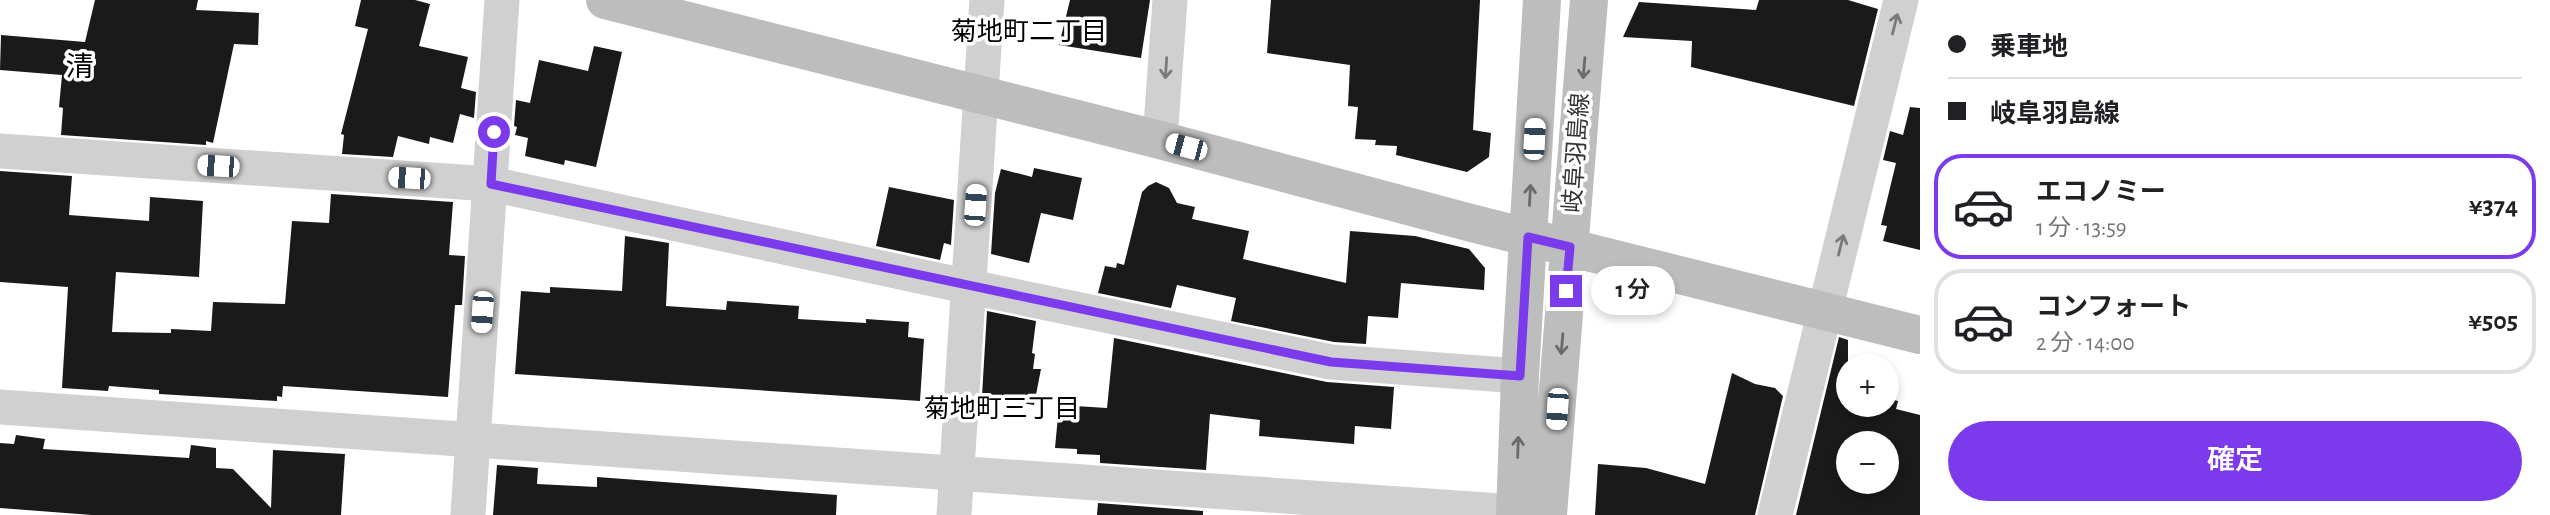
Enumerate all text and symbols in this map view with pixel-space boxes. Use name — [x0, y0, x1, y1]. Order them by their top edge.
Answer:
one-way arrow — [1889, 13, 1902, 36]
district label: 菊地町二丁目 — [951, 18, 1107, 45]
text: 乗車地 — [1990, 34, 2068, 60]
district label: 清 — [66, 52, 94, 82]
one-way arrow — [1159, 56, 1172, 79]
one-way arrow — [1577, 56, 1590, 79]
street label: 岐阜羽島線 — [1559, 92, 1593, 214]
text: 岐阜羽島線 — [1990, 101, 2120, 127]
route start — [478, 116, 510, 148]
car — [1523, 117, 1546, 161]
car — [1163, 131, 1210, 163]
car — [197, 154, 240, 178]
car — [388, 166, 431, 190]
icon: car — [1952, 175, 2015, 238]
text: エコノミー — [2036, 179, 2166, 205]
car — [964, 183, 987, 227]
one-way arrow — [1524, 184, 1537, 207]
text: ¥374 — [2469, 193, 2518, 219]
text: 1 分 · 13:59 — [2036, 217, 2127, 240]
one-way arrow — [1835, 234, 1848, 257]
callout: 1 分 — [1590, 266, 1674, 316]
route end — [1550, 275, 1582, 307]
text: 1 分 — [1616, 279, 1650, 302]
car — [471, 290, 494, 334]
icon: car — [1952, 290, 2015, 353]
text: コンフォート — [2036, 294, 2191, 320]
text: ¥505 — [2468, 308, 2518, 334]
one-way arrow — [1555, 332, 1568, 354]
text: 2 分 · 14:00 — [2036, 332, 2135, 355]
map controls — [1836, 354, 1899, 494]
button: + — [1836, 354, 1899, 417]
car — [1546, 387, 1569, 431]
district label: 菊地町三丁目 — [924, 395, 1080, 422]
button: 確定 — [1948, 421, 2522, 501]
button: − — [1836, 431, 1899, 494]
one-way arrow — [1511, 436, 1524, 459]

